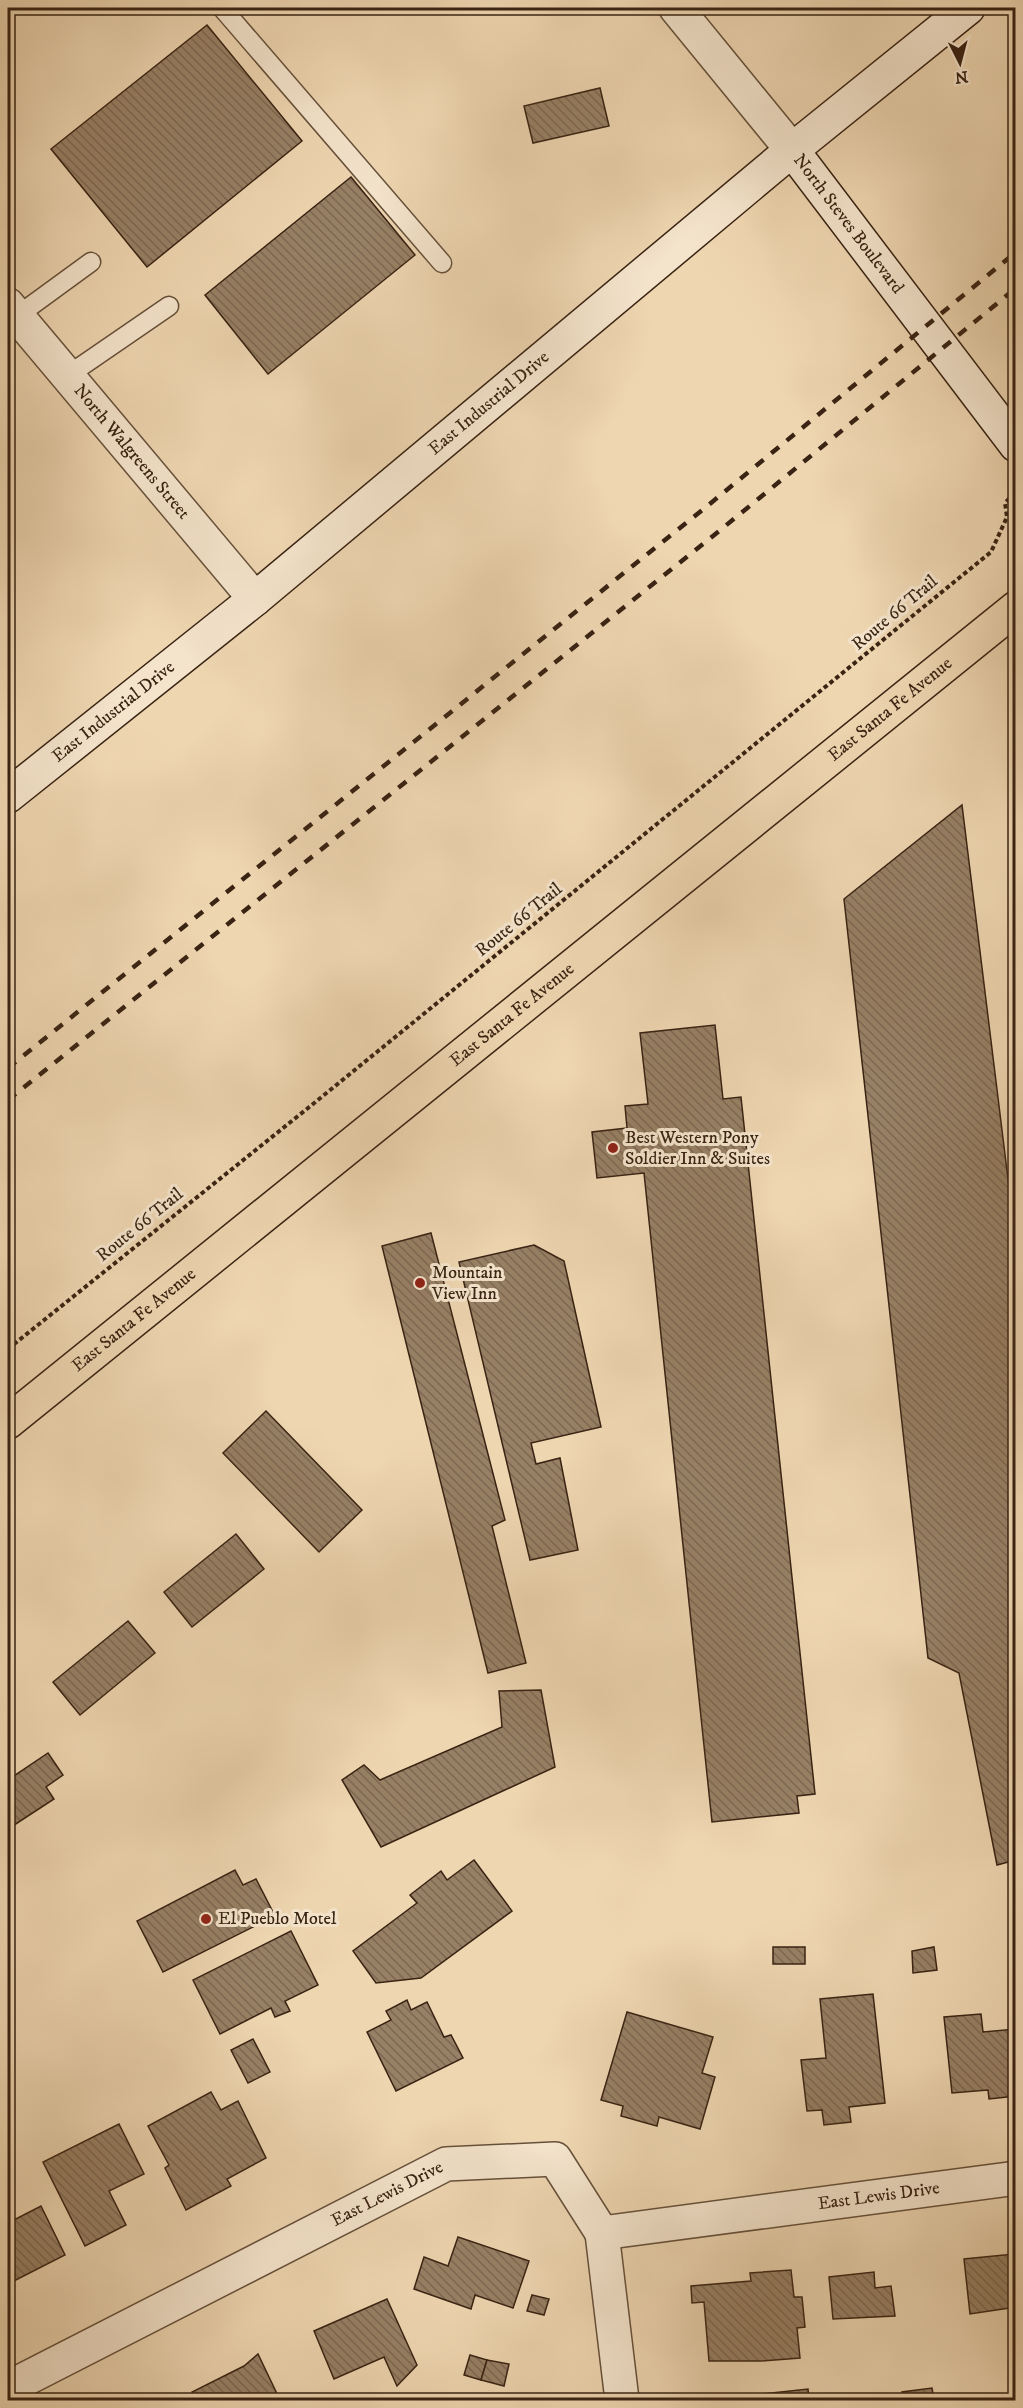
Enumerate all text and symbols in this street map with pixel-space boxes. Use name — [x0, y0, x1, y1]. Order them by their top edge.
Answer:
north arrow — [930, 33, 990, 93]
text: N — [954, 66, 969, 88]
street label: North Steves Boulevard — [788, 150, 908, 298]
street label: East Industrial Drive — [424, 347, 554, 460]
street label: North Walgreens Street — [69, 380, 195, 524]
street label: Route 66 Trail — [848, 570, 943, 655]
street label: East Santa Fe Avenue — [824, 653, 957, 766]
street label: East Industrial Drive — [48, 656, 179, 767]
street label: Route 66 Trail — [471, 878, 567, 962]
street label: East Santa Fe Avenue — [445, 958, 579, 1072]
place label: Best Western Pony Soldier Inn & Suites — [625, 1127, 770, 1170]
marker: Best Western Pony Soldier Inn & Suites — [606, 1141, 620, 1155]
street label: Route 66 Trail — [92, 1183, 188, 1267]
place label: Mountain View Inn — [431, 1262, 503, 1305]
street label: East Santa Fe Avenue — [67, 1263, 201, 1377]
marker: Mountain View Inn — [413, 1276, 427, 1290]
place label: El Pueblo Motel — [218, 1908, 337, 1930]
marker: El Pueblo Motel — [199, 1912, 213, 1926]
street label: East Lewis Drive — [328, 2156, 447, 2232]
street label: East Lewis Drive — [817, 2177, 941, 2215]

